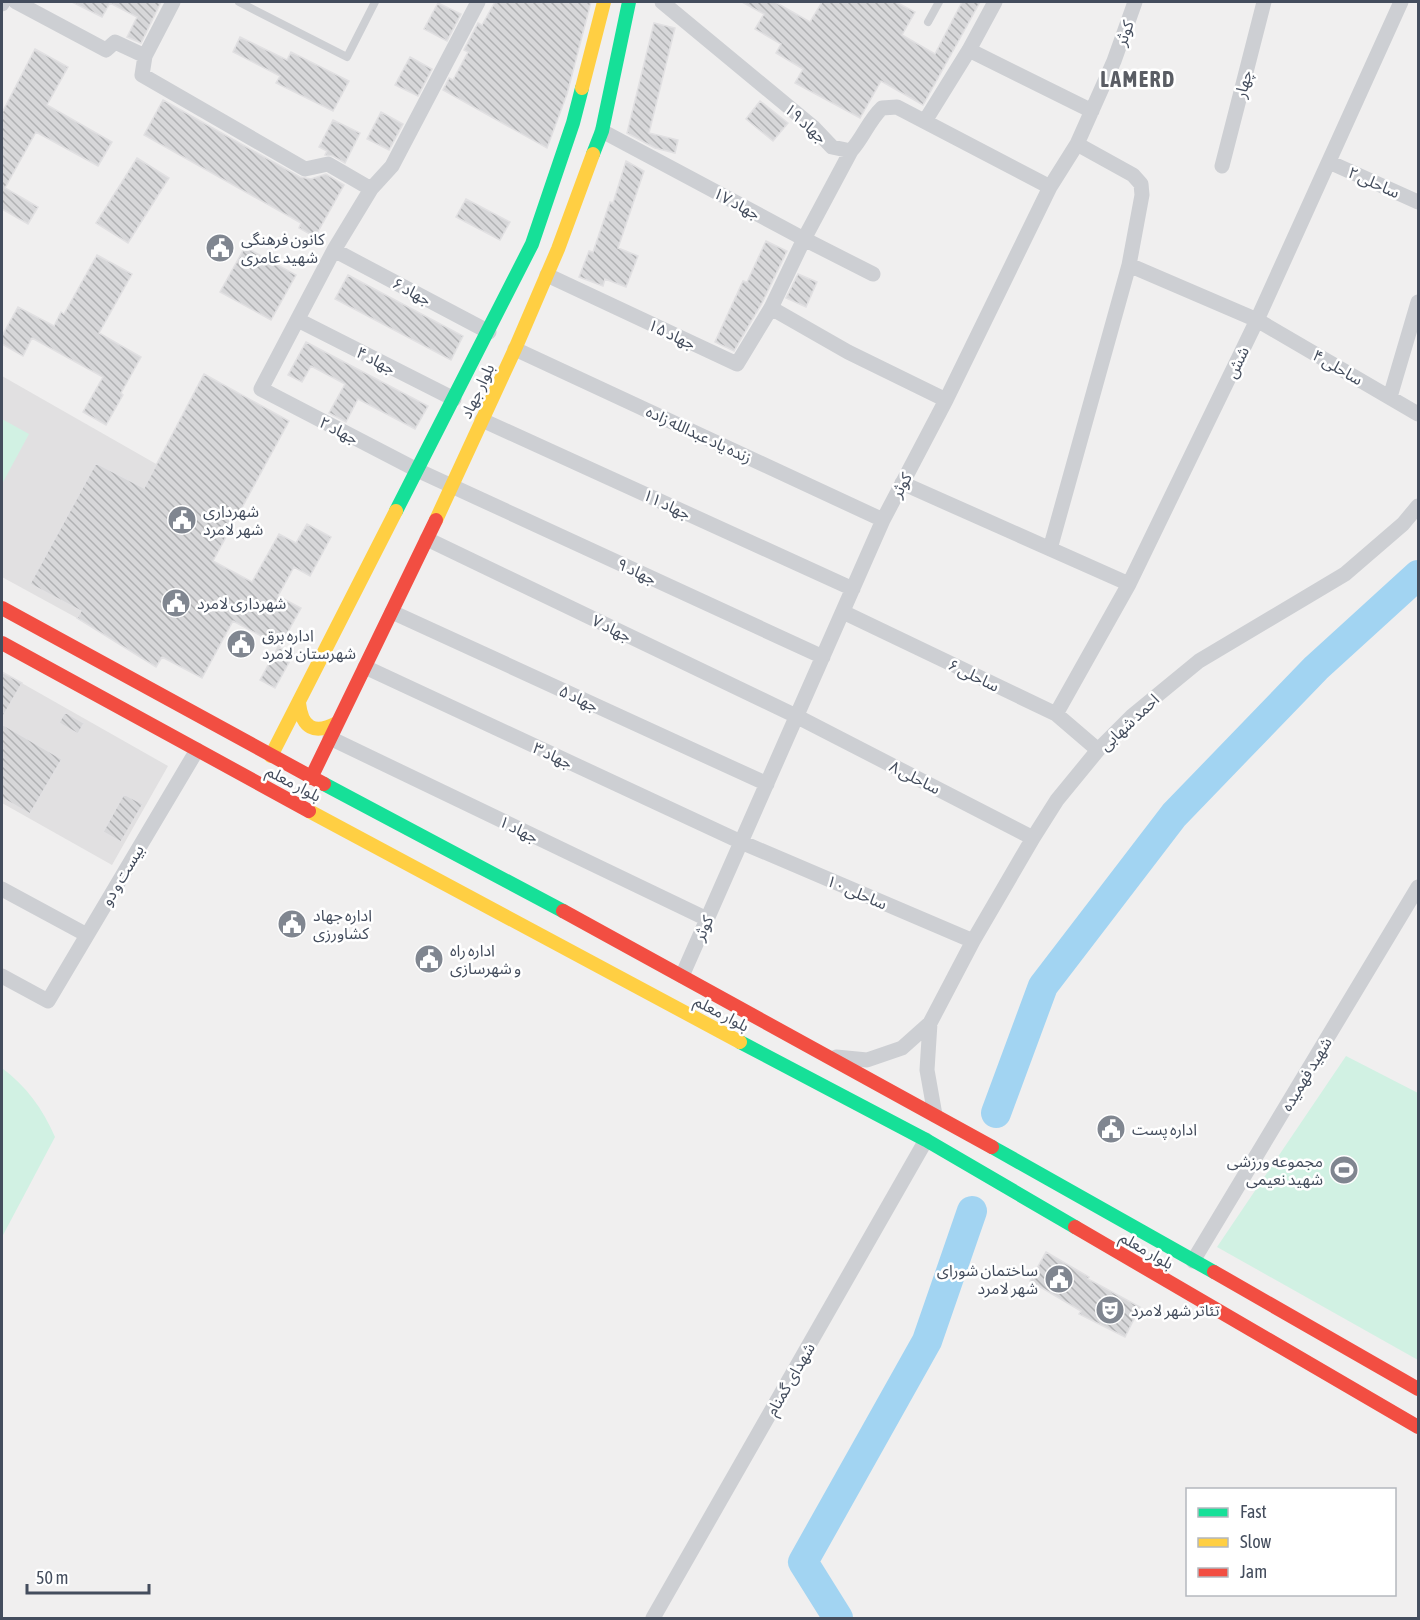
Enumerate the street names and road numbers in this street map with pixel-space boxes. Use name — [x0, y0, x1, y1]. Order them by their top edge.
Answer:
street label: کوثر — [1111, 18, 1138, 49]
street label: چهار — [1231, 68, 1257, 101]
street label: جهاد ۱۹ — [781, 99, 831, 147]
street label: ساحلی ۲ — [1345, 163, 1403, 202]
street label: جهاد ۱۷ — [710, 183, 763, 224]
street label: جهاد ۶ — [389, 273, 434, 309]
street label: جهاد ۱۵ — [645, 315, 699, 354]
street label: جهاد ۴ — [353, 343, 398, 378]
street label: شش — [1222, 343, 1253, 381]
street label: ساحلی ۴ — [1309, 346, 1366, 389]
street label: بلوار جهاد — [457, 361, 498, 422]
street label: زنده یاد عبدالله زاده — [643, 402, 755, 467]
street label: جهاد ۲ — [316, 413, 361, 448]
street label: کوثر — [887, 469, 916, 502]
street label: جهاد ۱۱ — [640, 485, 694, 524]
street label: جهاد ۹ — [614, 554, 659, 589]
street label: جهاد ۷ — [589, 611, 634, 646]
street label: ساحلی ۶ — [945, 655, 1002, 696]
street label: جهاد ۵ — [556, 681, 601, 716]
street label: احمد شهابی — [1096, 690, 1163, 755]
street label: جهاد ۳ — [530, 738, 575, 773]
street label: ساحلی ۸ — [886, 757, 943, 798]
street label: بلوار معلم — [262, 761, 324, 808]
street label: جهاد ۱ — [496, 812, 541, 847]
street label: بیست و دو — [97, 841, 148, 909]
street label: ساحلی ۱۰ — [824, 871, 890, 914]
street label: کوثر — [689, 912, 717, 945]
street label: بلوار معلم — [690, 991, 752, 1038]
street label: شهید فهمیده — [1277, 1034, 1336, 1115]
street label: بلوار معلم — [1115, 1227, 1177, 1276]
street label: شهدای گمنام — [762, 1339, 822, 1421]

